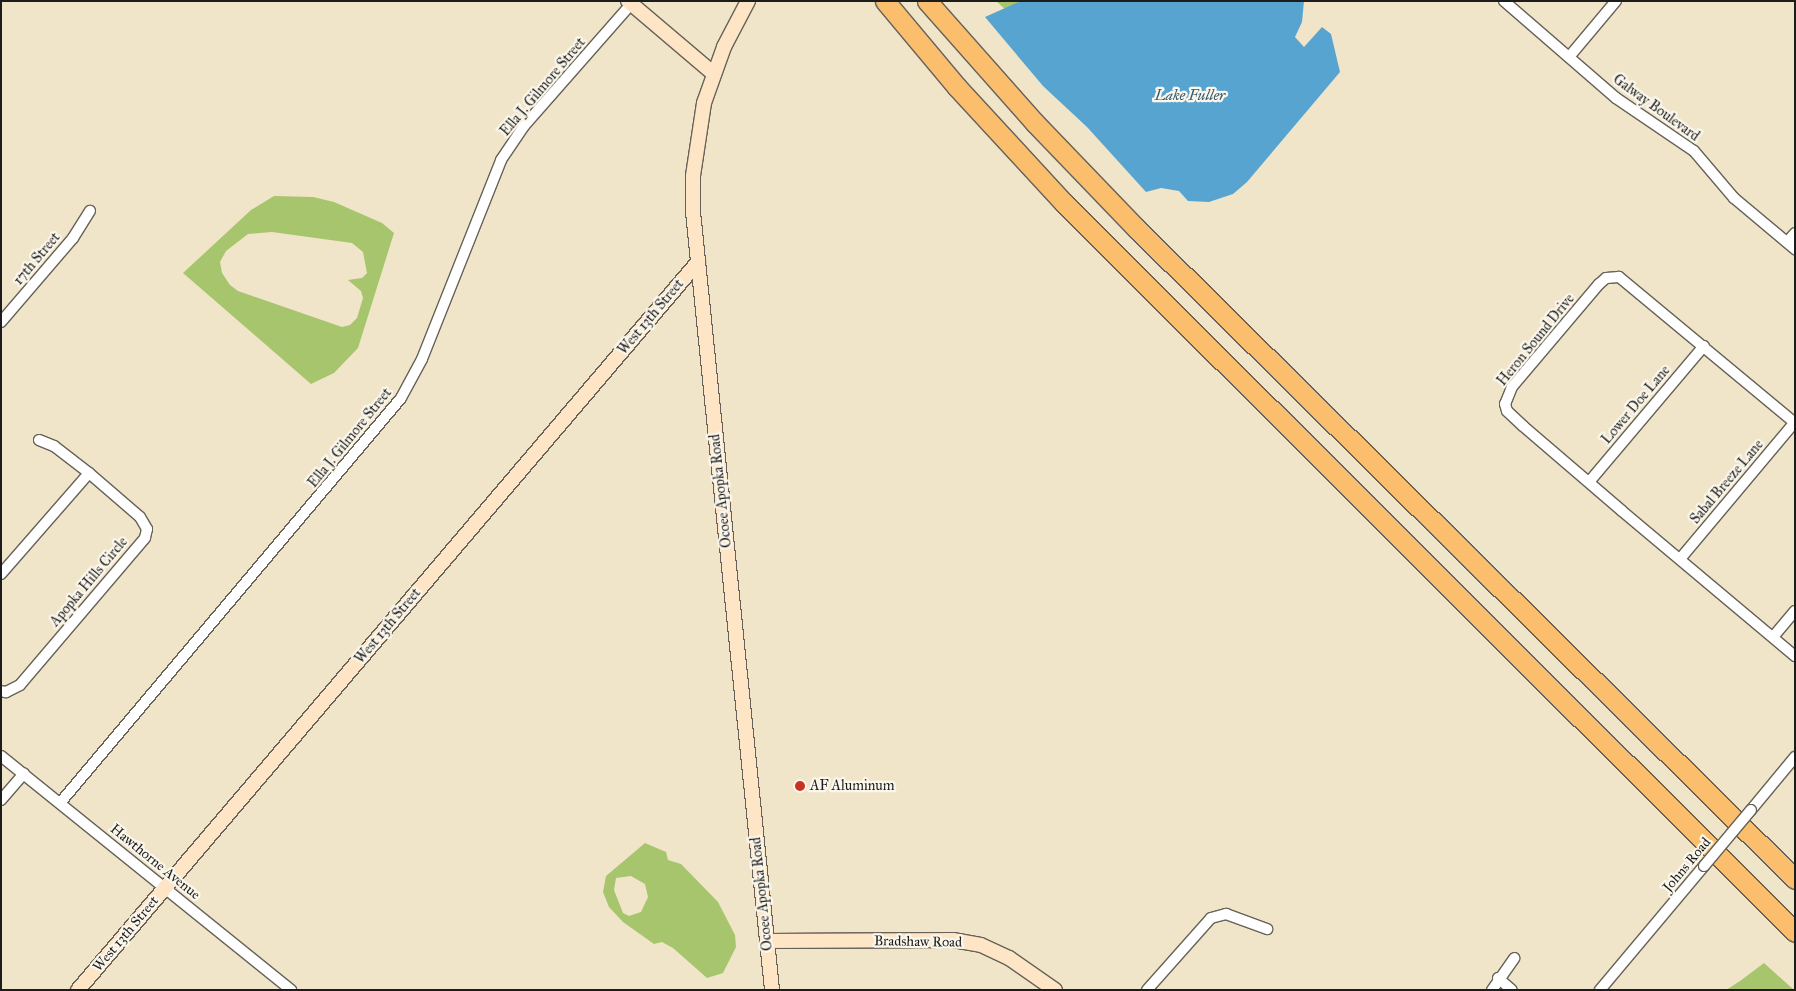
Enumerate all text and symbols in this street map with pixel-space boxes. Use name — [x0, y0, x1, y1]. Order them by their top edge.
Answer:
street label: Ella J. Gilmore Street — [497, 34, 589, 140]
street label: Galway Boulevard — [1610, 71, 1702, 145]
water label: Lake Fuller — [1155, 87, 1225, 105]
street label: 17th Street — [10, 229, 64, 289]
street label: West 13th Street — [615, 276, 687, 358]
street label: Heron Sound Drive — [1494, 291, 1578, 389]
street label: Lower Doe Lane — [1598, 362, 1674, 448]
street label: Ella J. Gilmore Street — [305, 385, 395, 491]
street label: Ocoee Apopka Road — [707, 433, 735, 549]
street label: Sabal Breeze Lane — [1687, 437, 1767, 527]
street label: Apopka Hills Circle — [47, 534, 131, 630]
street label: West 13th Street — [352, 585, 424, 667]
place label: AF Aluminum — [810, 778, 895, 794]
marker: AF Aluminum — [794, 780, 806, 792]
street label: Hawthorne Avenue — [107, 821, 203, 903]
street label: Johns Road — [1659, 834, 1715, 896]
street label: Ocoee Apopka Road — [748, 836, 776, 952]
street label: West 13th Street — [90, 893, 162, 975]
street label: Bradshaw Road — [874, 933, 962, 951]

